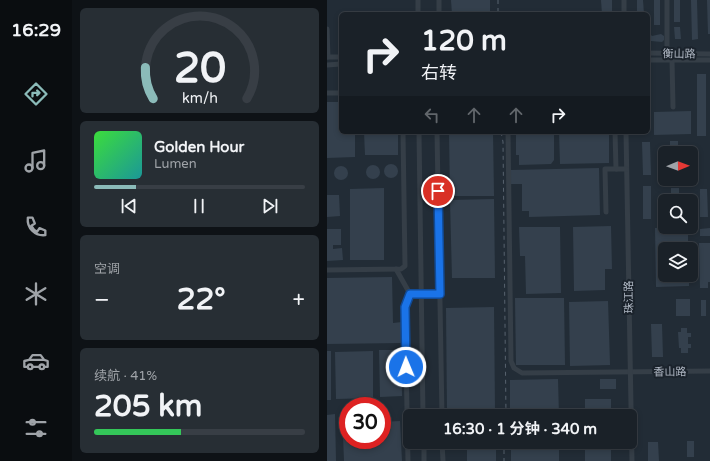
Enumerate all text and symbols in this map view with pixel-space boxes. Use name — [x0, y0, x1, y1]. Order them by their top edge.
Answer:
text: 16:29 — [11, 19, 61, 41]
text: 120 m — [421, 24, 507, 58]
icon: right — [355, 28, 407, 80]
text: 20 — [173, 43, 226, 93]
street label: 衡山路 — [662, 47, 696, 61]
text: 右转 — [421, 62, 457, 84]
icon: directions — [22, 80, 50, 108]
text: km/h — [182, 89, 217, 106]
icon: left — [421, 104, 443, 126]
icon: ahead — [463, 104, 485, 126]
icon: ahead — [505, 104, 527, 126]
icon: right — [547, 104, 569, 126]
text: Golden Hour — [154, 138, 244, 156]
north arrow — [658, 146, 698, 186]
map controls — [658, 146, 698, 282]
icon: music — [22, 147, 50, 175]
text: Lumen — [154, 156, 197, 172]
pin — [421, 174, 455, 208]
icon: arrive — [427, 180, 449, 202]
button: search — [658, 194, 698, 234]
icon: previous — [118, 195, 140, 217]
icon: pause — [188, 195, 210, 217]
icon: next — [259, 195, 281, 217]
icon: phone — [22, 213, 50, 241]
button: layers — [658, 242, 698, 282]
text: 空调 — [94, 261, 120, 277]
icon: climate — [22, 280, 50, 308]
street label: 珠江路 — [622, 280, 636, 314]
text: 22° — [177, 281, 226, 318]
text: − — [94, 287, 110, 313]
text: + — [293, 287, 305, 313]
position arrow — [385, 346, 427, 388]
icon: car — [22, 347, 50, 375]
street label: 香山路 — [653, 365, 687, 379]
text: 续航 · 41% — [94, 368, 157, 384]
text: 205 km — [94, 388, 202, 425]
speed limit sign: 30 — [339, 397, 391, 449]
icon: filters — [22, 414, 50, 442]
text: 16:30 · 1 分钟 · 340 m — [443, 420, 597, 438]

